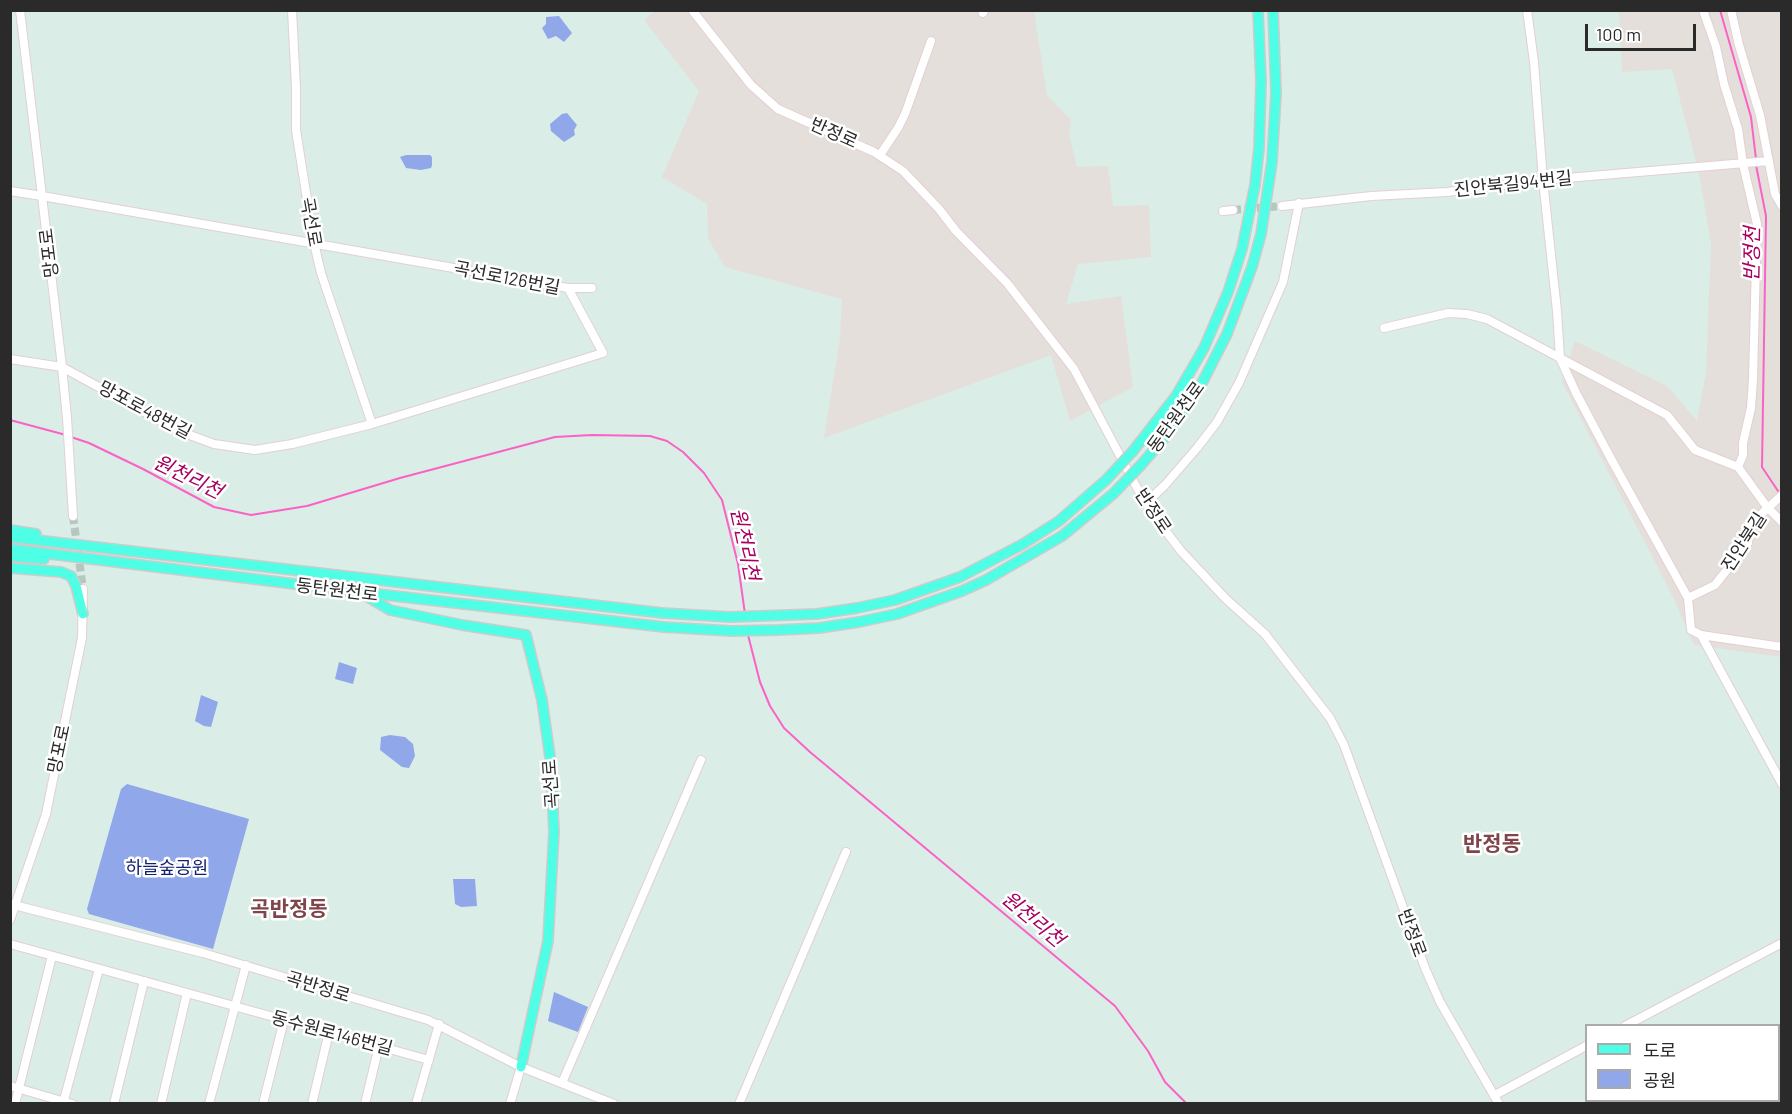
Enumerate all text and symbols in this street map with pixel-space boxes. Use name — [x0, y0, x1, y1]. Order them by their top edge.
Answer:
scale bar — [1588, 12, 1699, 50]
text: 100 m — [1596, 23, 1641, 45]
street label: 반정로 — [807, 113, 861, 153]
street label: 진안북길94번길 — [1453, 167, 1573, 201]
street label: 곡선로 — [296, 196, 326, 248]
water label: 반정천 — [1740, 226, 1764, 282]
street label: 망포로 — [35, 227, 63, 279]
street label: 곡선로126번길 — [452, 257, 562, 299]
street label: 망포로48번길 — [95, 376, 195, 444]
street label: 동탄원천로 — [1143, 377, 1209, 457]
water label: 원천리천 — [150, 450, 226, 504]
street label: 반정로 — [1130, 484, 1176, 538]
water label: 원천리천 — [726, 506, 764, 582]
street label: 진안북길 — [1717, 508, 1771, 576]
street label: 동탄원천로 — [295, 574, 379, 606]
street label: 망포로 — [43, 722, 75, 776]
street label: 곡선로 — [538, 758, 564, 810]
district label: 반정동 — [1463, 831, 1521, 857]
park label: 하늘숲공원 — [126, 857, 208, 879]
water label: 원천리천 — [997, 886, 1069, 952]
district label: 곡반정동 — [250, 896, 328, 922]
street label: 반정로 — [1393, 906, 1431, 960]
street label: 곡반정로 — [283, 967, 353, 1007]
street label: 동수원로146번길 — [269, 1006, 395, 1060]
legend — [1585, 1024, 1780, 1102]
text: 도로 — [1643, 1039, 1676, 1061]
text: 공원 — [1643, 1069, 1676, 1091]

